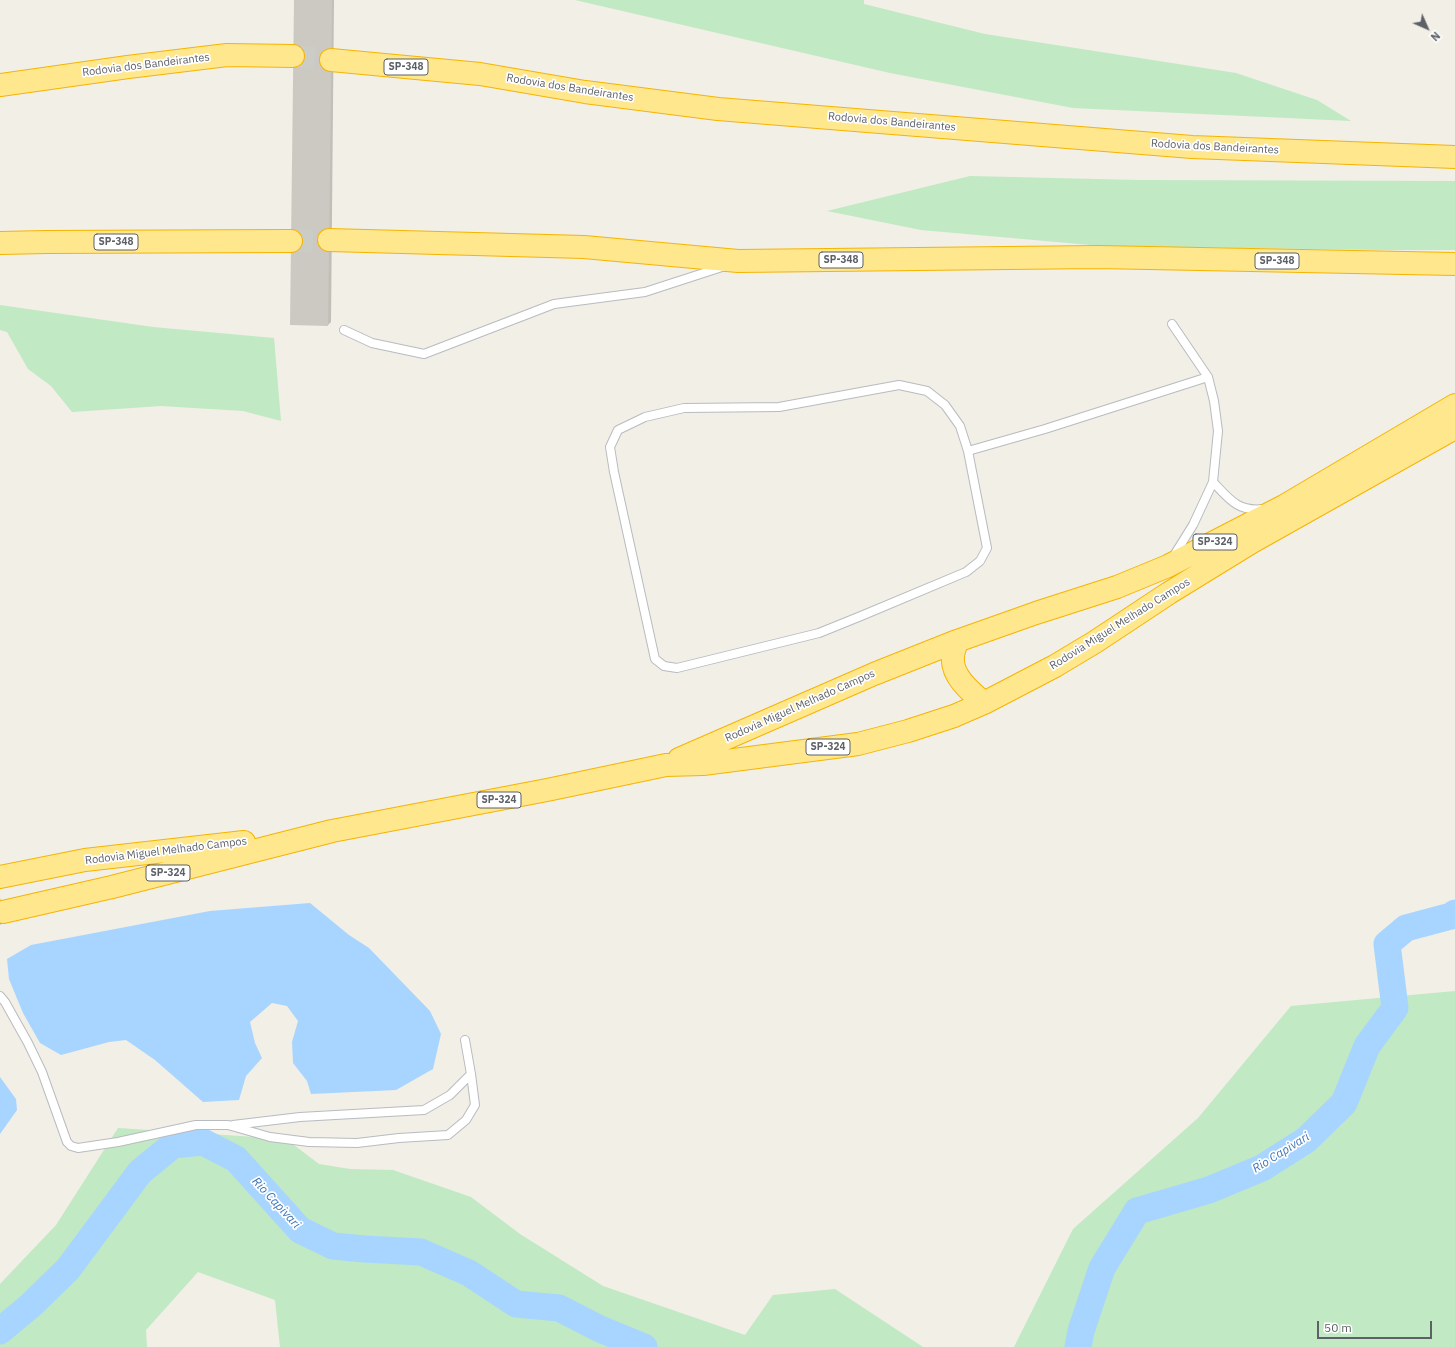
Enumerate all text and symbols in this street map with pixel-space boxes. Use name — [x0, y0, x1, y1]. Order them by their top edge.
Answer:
north arrow — [1407, 8, 1447, 48]
text: N — [1428, 29, 1443, 44]
street label: Rodovia dos Bandeirantes — [81, 51, 211, 79]
road number: SP-348 — [384, 59, 428, 75]
street label: Rodovia dos Bandeirantes — [506, 71, 634, 105]
street label: Rodovia dos Bandeirantes — [827, 110, 957, 134]
street label: Rodovia dos Bandeirantes — [1151, 137, 1279, 157]
road number: SP-348 — [94, 234, 138, 250]
road number: SP-348 — [819, 252, 863, 268]
road number: SP-348 — [1255, 253, 1299, 269]
road number: SP-324 — [1193, 534, 1237, 550]
street label: Rodovia Miguel Melhado Campos — [1047, 575, 1193, 673]
street label: Rodovia Miguel Melhado Campos — [723, 667, 877, 745]
road number: SP-324 — [806, 739, 850, 755]
road number: SP-324 — [477, 792, 521, 808]
street label: Rodovia Miguel Melhado Campos — [84, 835, 248, 867]
road number: SP-324 — [146, 865, 190, 881]
water label: Rio Capivari — [1250, 1130, 1312, 1176]
water label: Rio Capivari — [249, 1175, 303, 1231]
scale bar — [1319, 1313, 1434, 1339]
text: 50 m — [1324, 1320, 1352, 1335]

